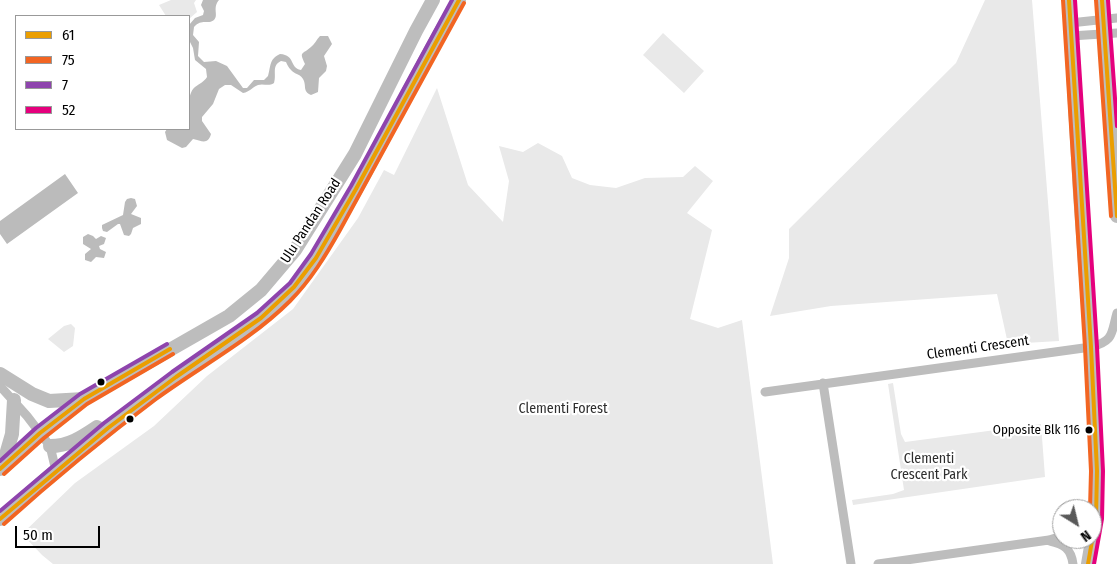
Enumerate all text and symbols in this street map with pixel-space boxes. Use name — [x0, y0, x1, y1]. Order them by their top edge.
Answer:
legend — [15, 15, 190, 130]
text: 61 — [62, 26, 75, 44]
text: 75 — [62, 51, 75, 69]
text: 7 — [62, 76, 68, 94]
text: 52 — [62, 101, 75, 119]
street label: Ulu Pandan Road — [277, 176, 345, 266]
street label: Clementi Crescent — [926, 333, 1030, 363]
unlabelled marker — [96, 377, 106, 387]
park label: Clementi Forest — [519, 401, 607, 417]
unlabelled marker — [125, 414, 135, 424]
place label: Opposite Blk 116 — [993, 422, 1080, 438]
marker: Opposite Blk 116 — [1084, 425, 1094, 435]
park label: Clementi Crescent Park — [890, 451, 968, 484]
north arrow — [1052, 499, 1102, 549]
scale bar — [18, 516, 102, 548]
text: 50 m — [23, 526, 53, 544]
text: N — [1077, 526, 1094, 545]

